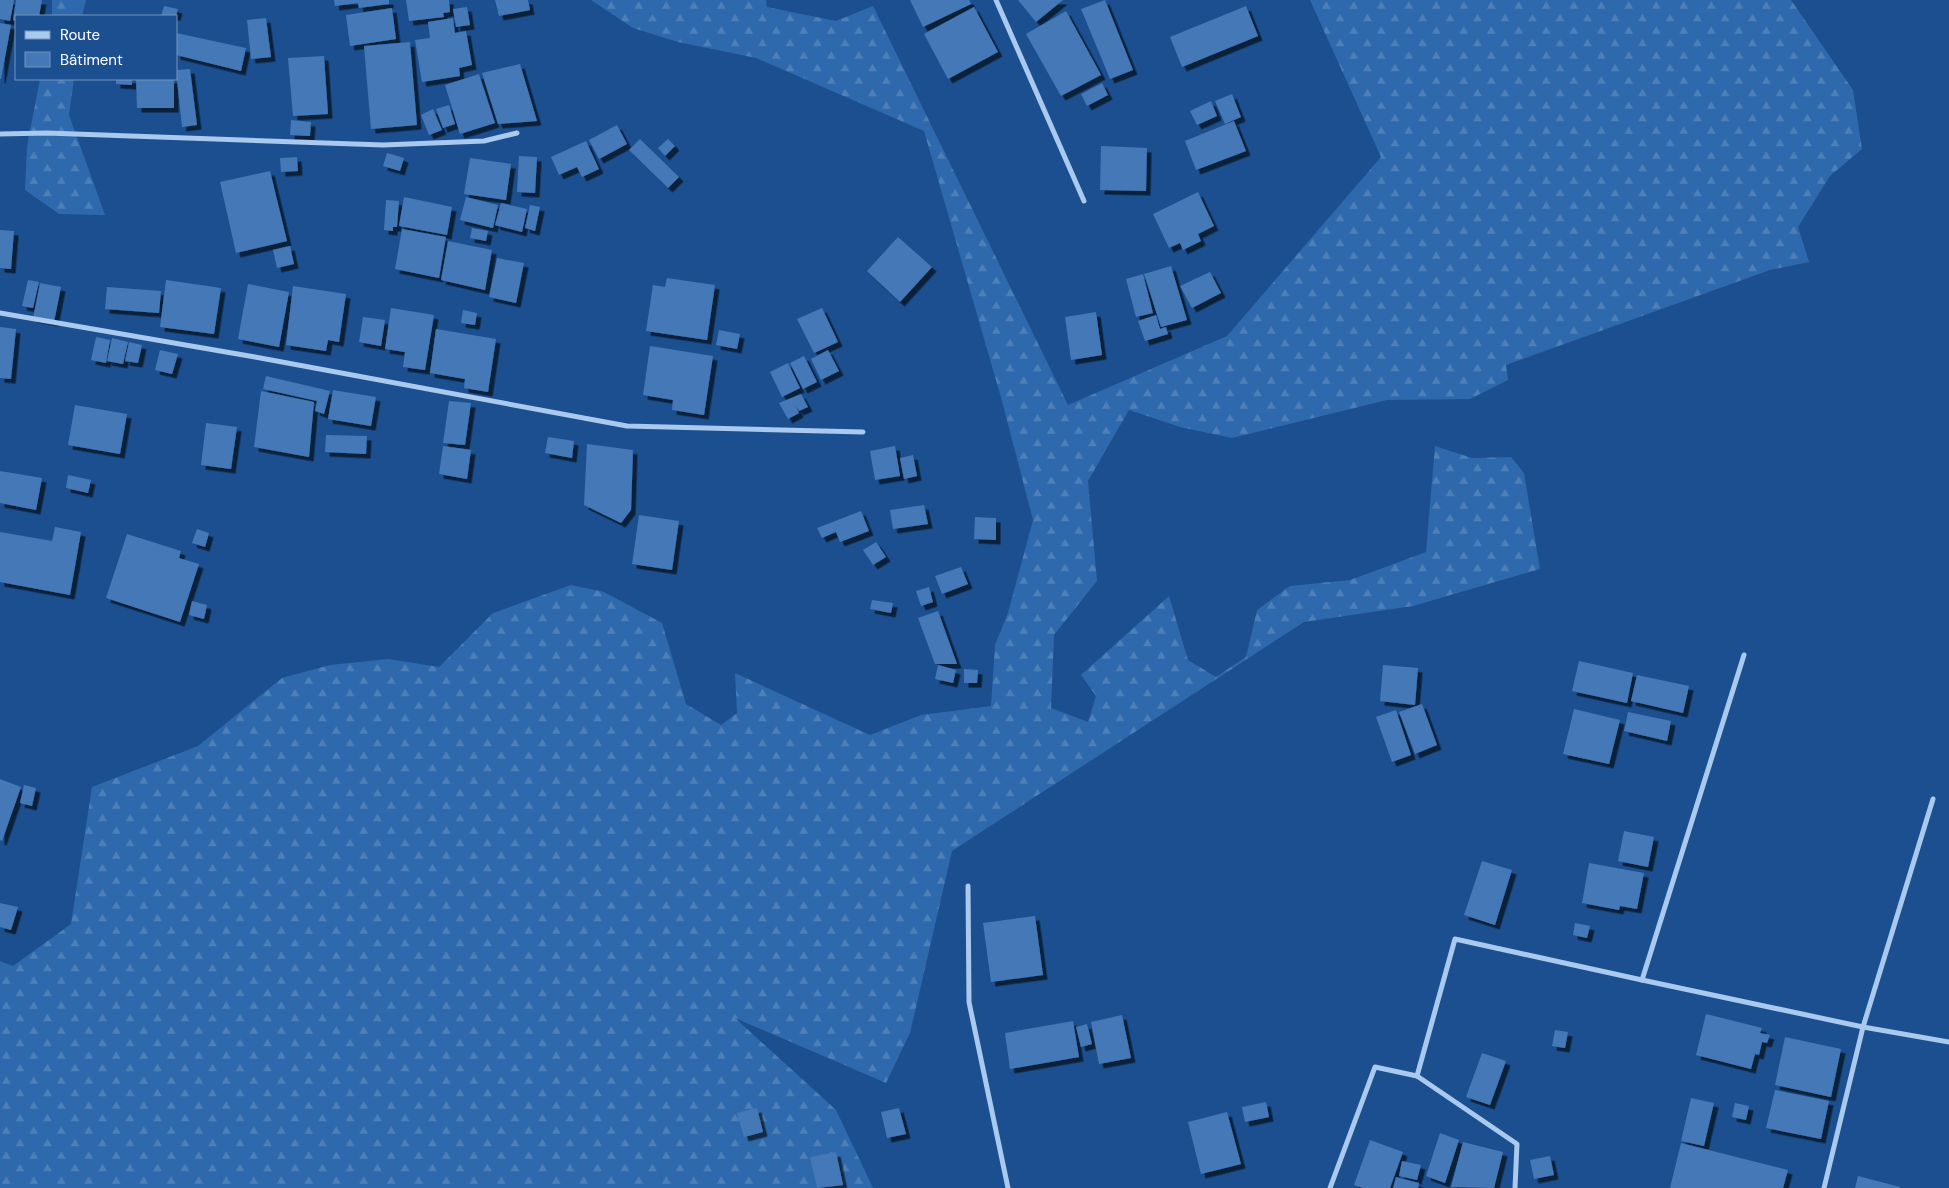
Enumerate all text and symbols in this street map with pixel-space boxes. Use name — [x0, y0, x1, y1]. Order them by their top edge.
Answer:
legend — [15, 15, 178, 80]
text: Route — [60, 25, 100, 45]
text: Bâtiment — [60, 50, 123, 70]

